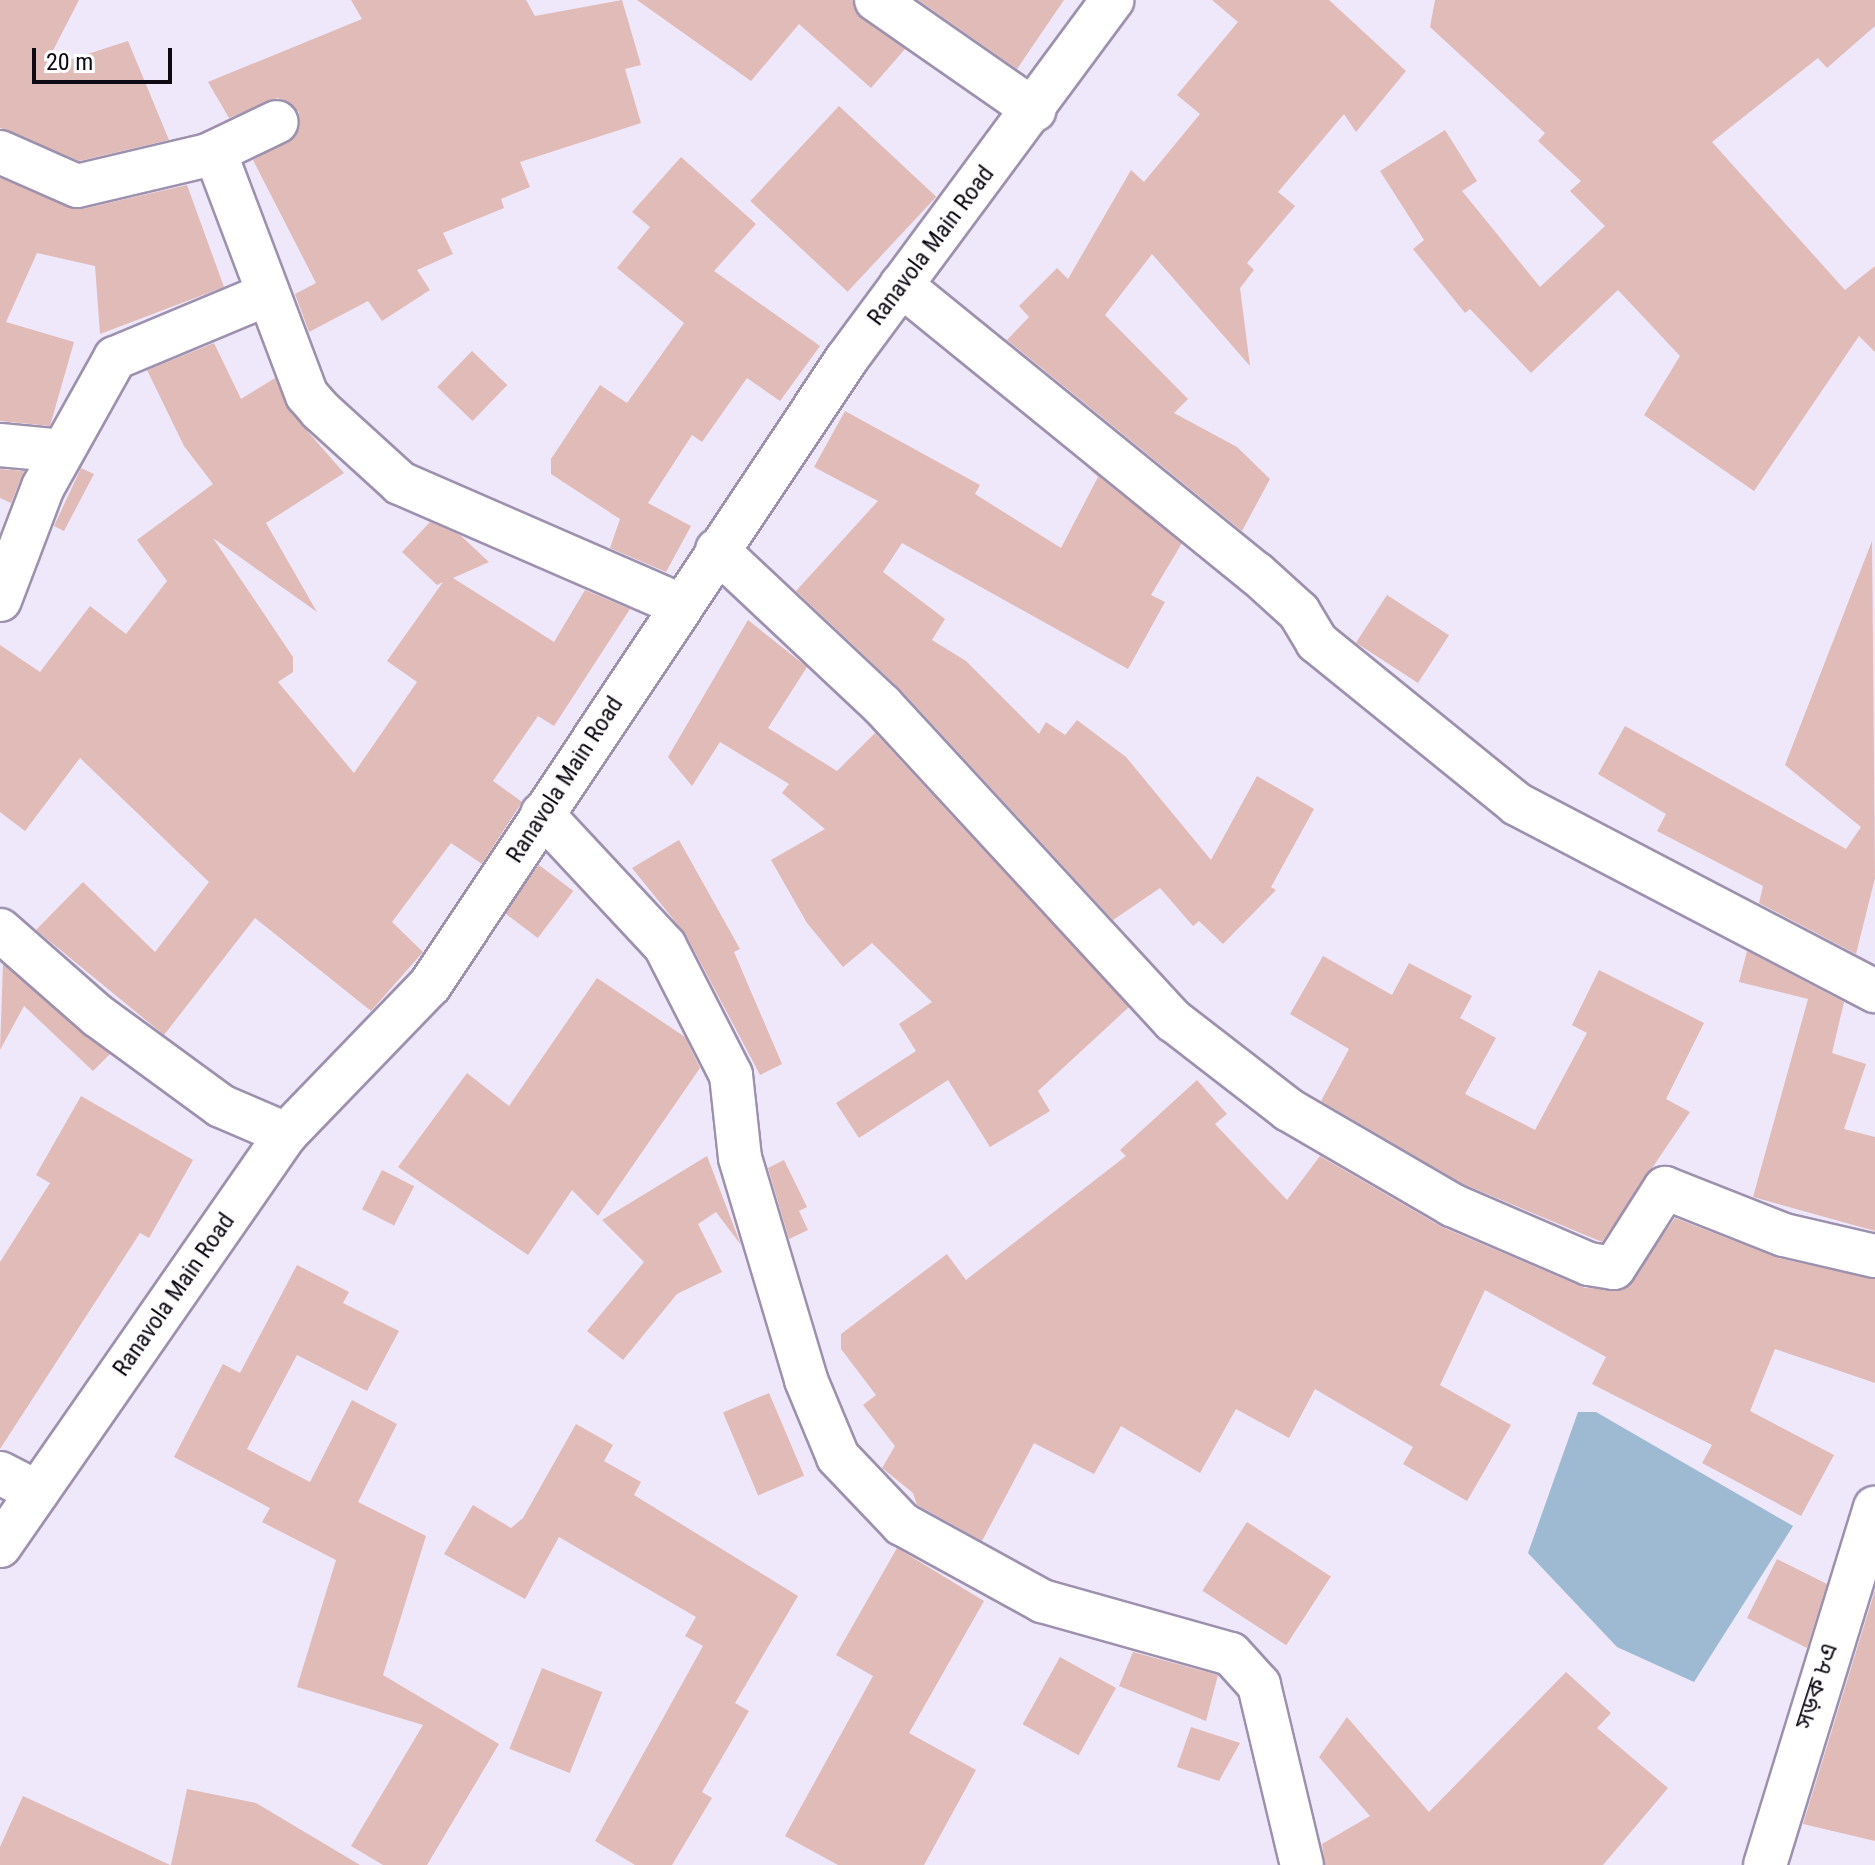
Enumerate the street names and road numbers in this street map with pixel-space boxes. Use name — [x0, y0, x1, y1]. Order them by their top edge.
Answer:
street label: Ranavola Main Road — [862, 161, 1000, 331]
street label: Ranavola Main Road — [501, 692, 629, 868]
street label: Ranavola Main Road — [107, 1208, 241, 1382]
street label: সড়ক ৮এ — [1790, 1639, 1844, 1733]

